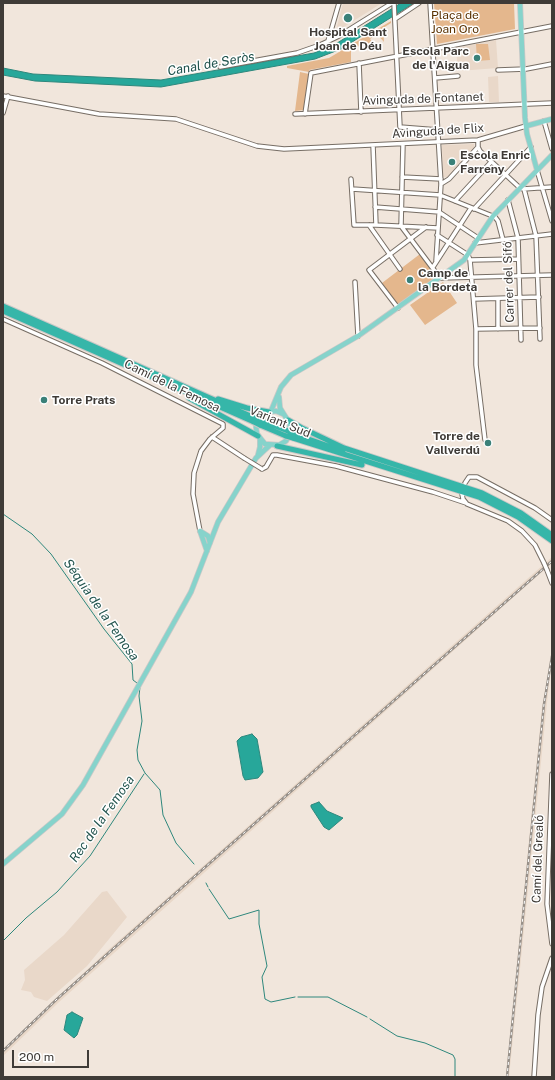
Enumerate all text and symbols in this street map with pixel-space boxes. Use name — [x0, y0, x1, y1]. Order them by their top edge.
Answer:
park label: Plaça de Joan Oro — [431, 8, 479, 36]
marker: Hospital Sant Joan de Déu — [342, 12, 354, 24]
place label: Hospital Sant Joan de Déu — [309, 25, 387, 53]
place label: Escola Parc de l'Aigua — [402, 44, 469, 72]
water label: Canal de Seròs — [166, 49, 256, 79]
marker: Escola Parc de l'Aigua — [472, 53, 482, 63]
street label: Avinguda de Fontanet — [362, 90, 484, 108]
street label: Avinguda de Flix — [392, 121, 484, 141]
place label: Escola Enric Farreny — [460, 148, 530, 176]
marker: Escola Enric Farreny — [447, 157, 457, 167]
street label: Carrer del Sifó — [500, 241, 518, 323]
place label: Camp de la Bordeta — [418, 266, 477, 294]
marker: Camp de la Bordeta — [405, 275, 415, 285]
street label: Camí de la Femosa — [122, 357, 222, 415]
place label: Torre Prats — [52, 393, 115, 407]
marker: Torre Prats — [39, 395, 49, 405]
street label: Variant Sud — [247, 403, 313, 441]
place label: Torre de Vallverdú — [426, 429, 480, 457]
marker: Torre de Vallverdú — [483, 438, 493, 448]
water label: Séquia de la Femosa — [60, 556, 142, 664]
water label: Rec de la Femosa — [66, 773, 138, 865]
street label: Camí del Grealó — [529, 815, 547, 903]
scale bar — [14, 1042, 91, 1068]
text: 200 m — [19, 1050, 54, 1064]

